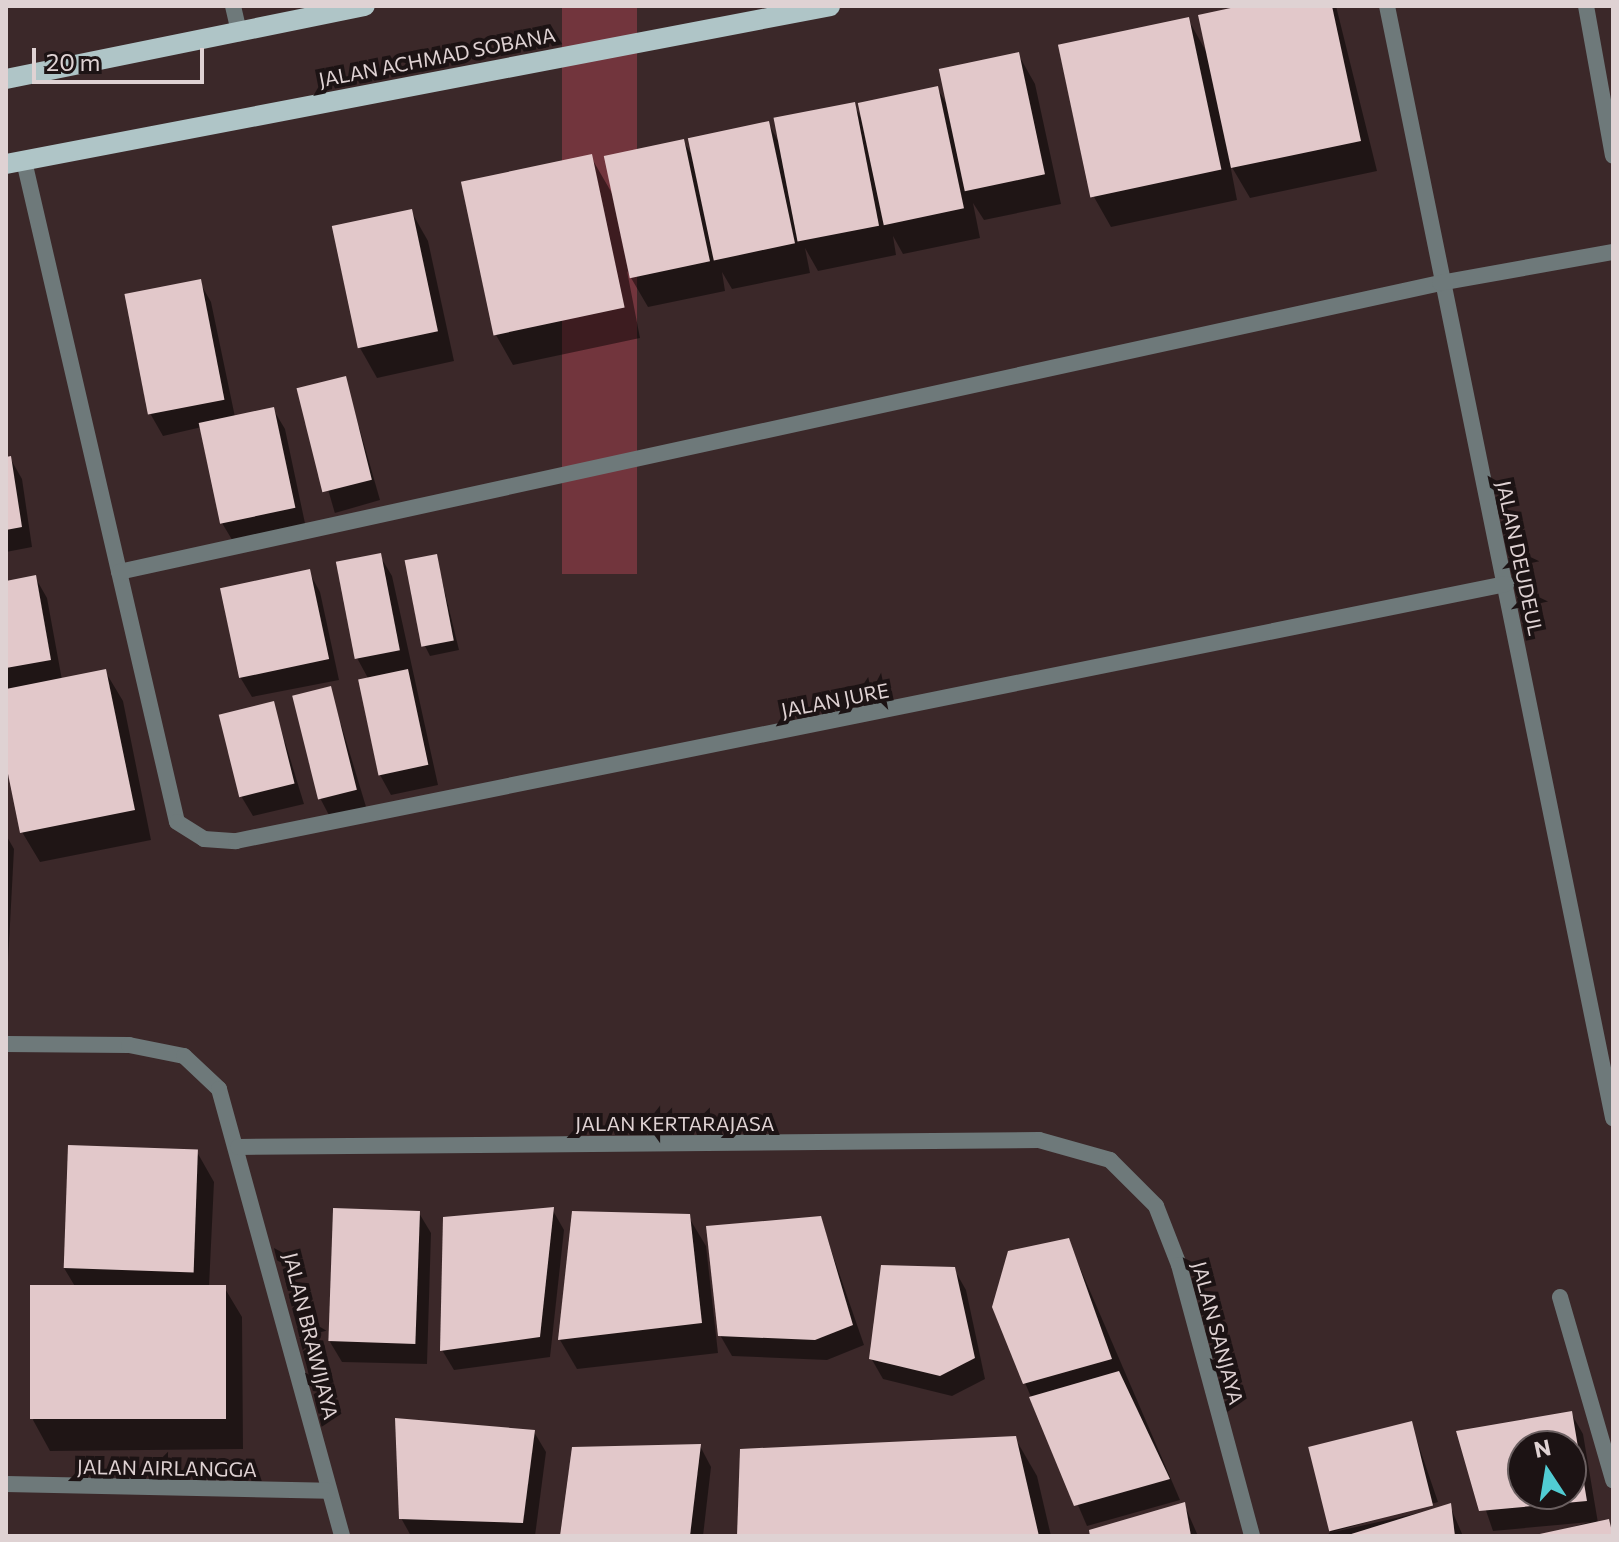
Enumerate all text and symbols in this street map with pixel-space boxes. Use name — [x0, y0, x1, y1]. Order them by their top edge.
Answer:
street label: JALAN ACHMAD SOBANA — [317, 22, 557, 92]
scale bar — [36, 32, 208, 82]
text: 20 m — [46, 47, 100, 76]
street label: JALAN DEUDEUL — [1492, 478, 1548, 638]
street label: JALAN JURE — [779, 678, 891, 722]
street label: JALAN KERTARAJASA — [575, 1111, 775, 1135]
street label: JALAN BRAWIJAYA — [279, 1250, 343, 1422]
street label: JALAN SANJAYA — [1187, 1259, 1249, 1407]
north arrow — [1507, 1430, 1587, 1510]
text: N — [1531, 1433, 1553, 1463]
street label: JALAN AIRLANGGA — [77, 1454, 257, 1482]

